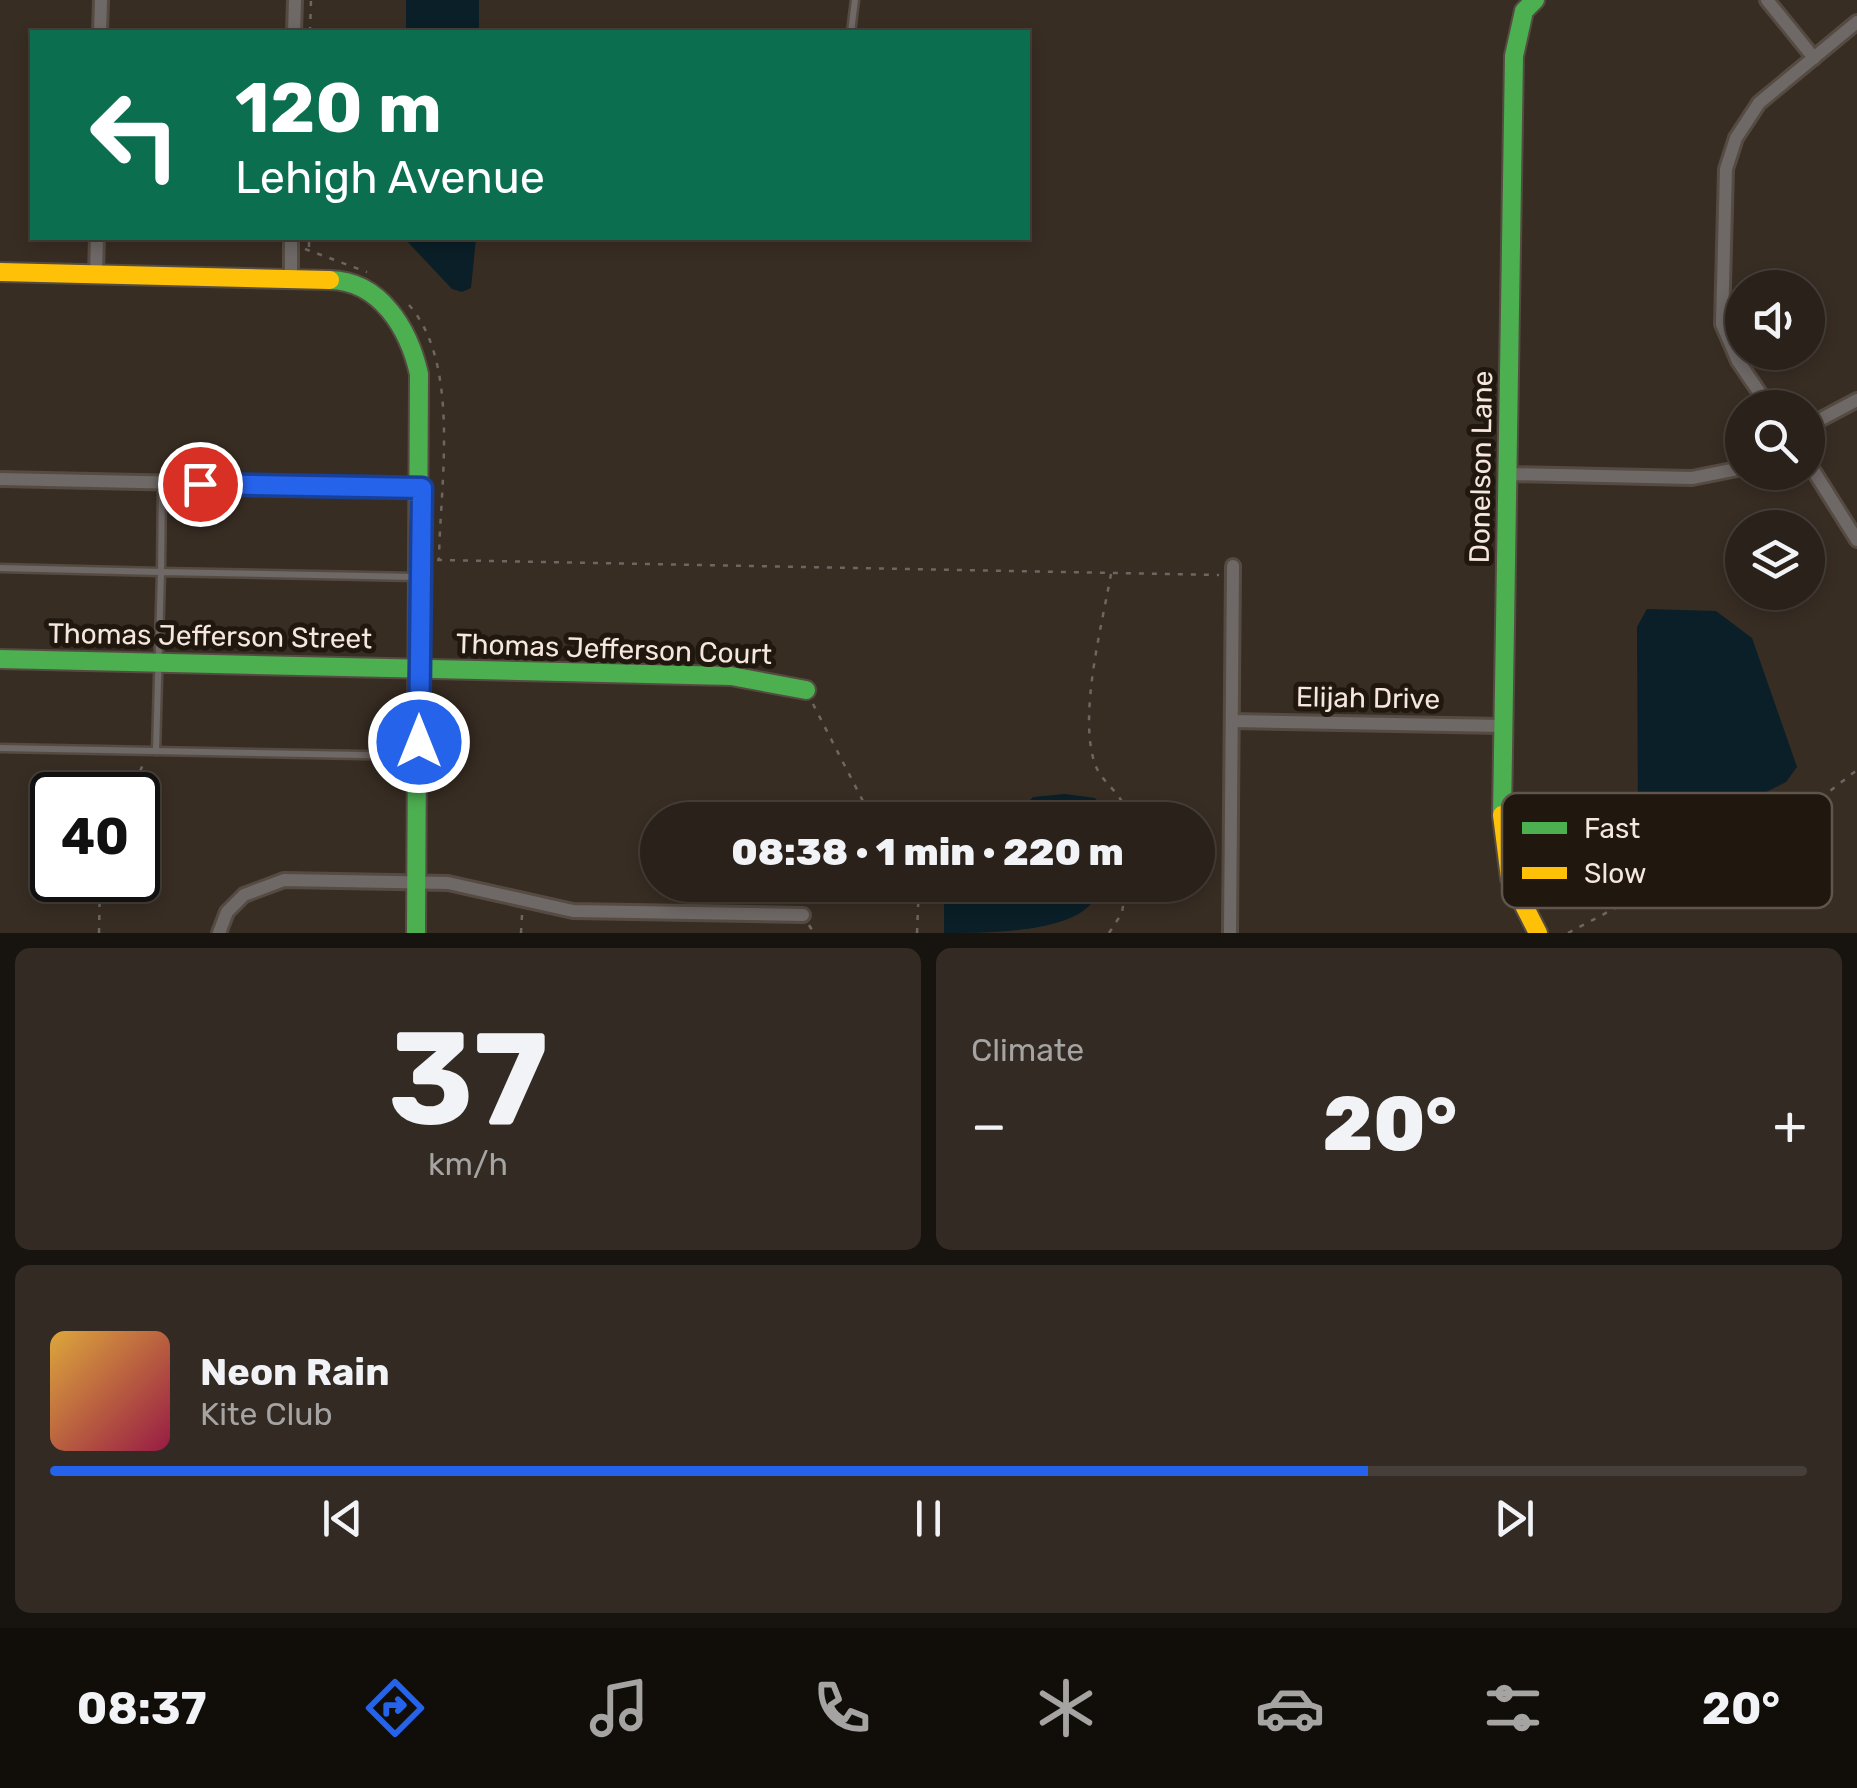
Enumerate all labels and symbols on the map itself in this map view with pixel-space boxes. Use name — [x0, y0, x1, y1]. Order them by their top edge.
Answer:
street label: Donelson Lane — [1463, 370, 1499, 564]
pin — [158, 442, 243, 527]
street label: Thomas Jefferson Street — [48, 617, 372, 655]
street label: Thomas Jefferson Court — [455, 627, 773, 671]
street label: Elijah Drive — [1296, 680, 1440, 716]
position arrow — [367, 690, 471, 794]
speed limit sign: 40 — [30, 772, 160, 902]
legend — [1502, 793, 1832, 908]
text: Fast — [1584, 812, 1640, 845]
text: Slow — [1584, 857, 1646, 890]

